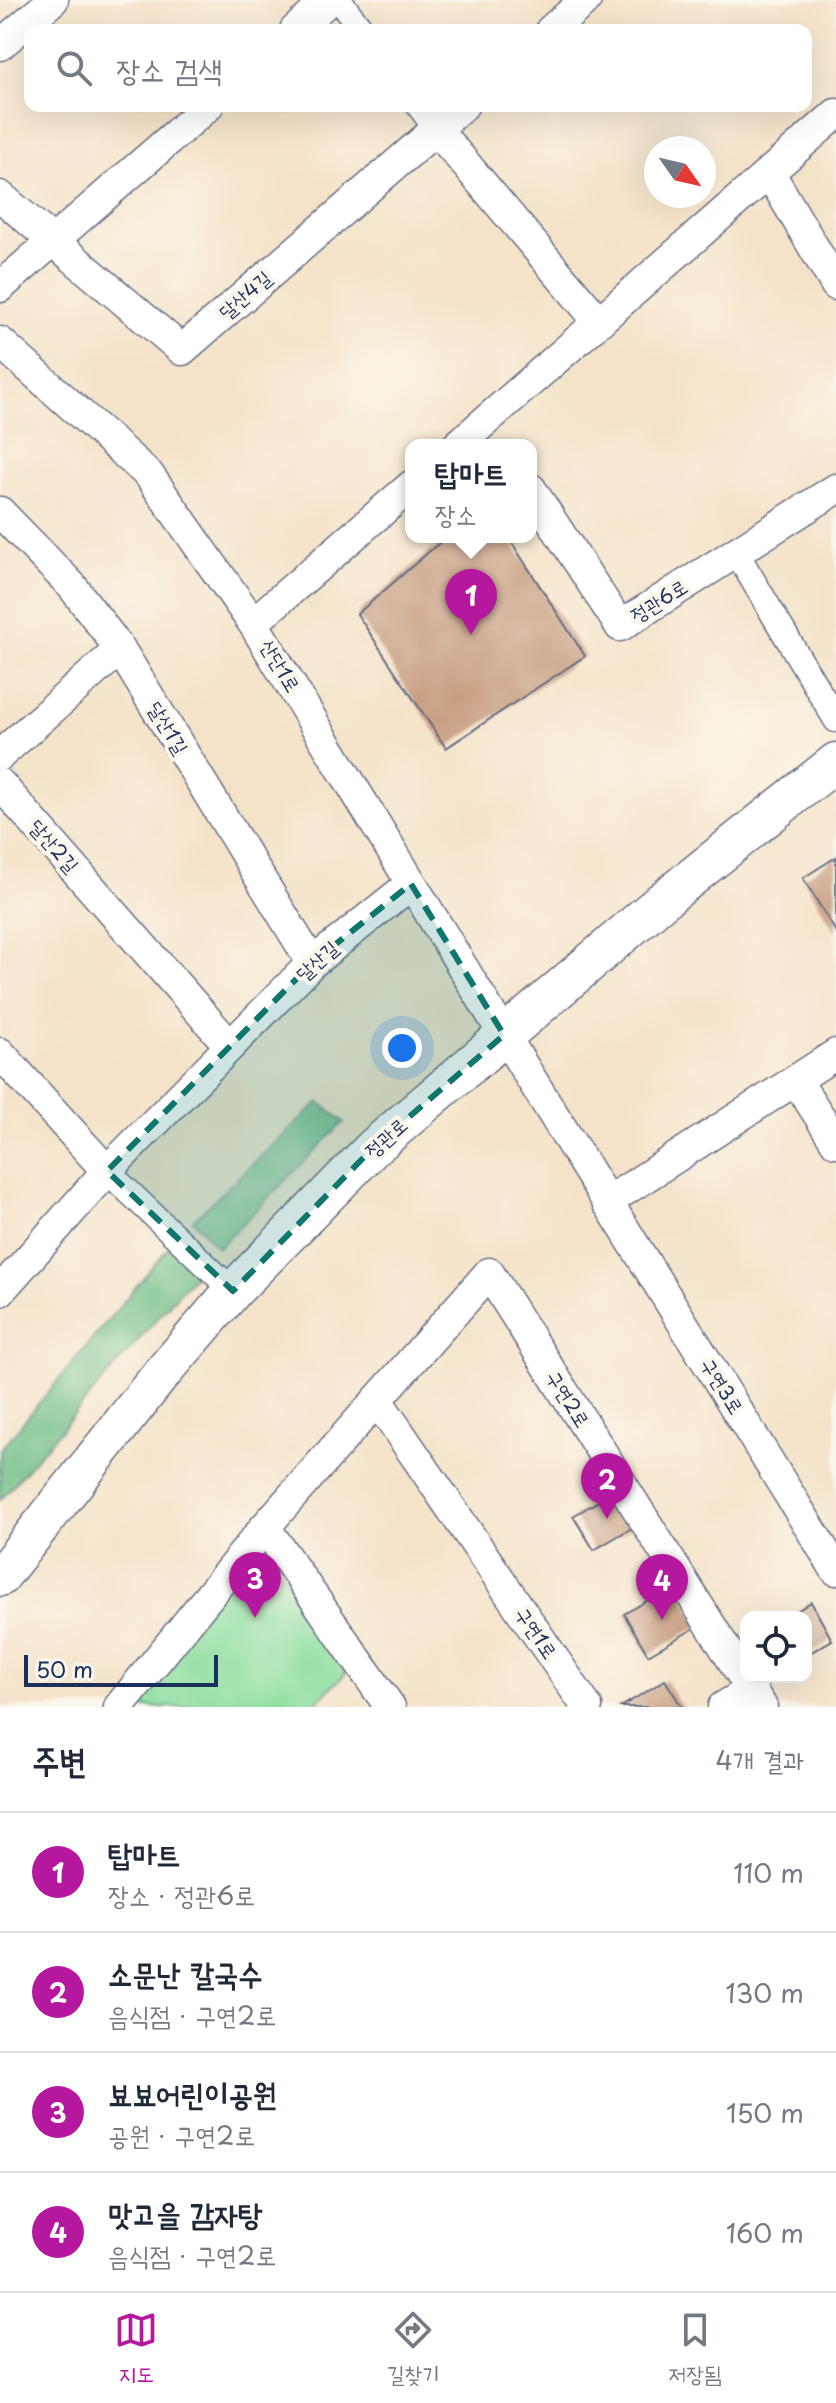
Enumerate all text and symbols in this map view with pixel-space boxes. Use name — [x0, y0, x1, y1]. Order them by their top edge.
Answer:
search box — [24, 24, 812, 112]
icon: search — [52, 46, 96, 90]
text: 장소 검색 — [116, 46, 222, 91]
north arrow — [644, 136, 716, 208]
street label: 달산4길 — [211, 263, 277, 326]
popup — [405, 439, 537, 543]
text: 탑마트 — [435, 449, 507, 494]
text: 장소 — [435, 494, 477, 533]
pin: 1 — [445, 569, 497, 635]
street label: 정관6로 — [624, 571, 693, 629]
street label: 산단1로 — [253, 633, 308, 698]
street label: 달산1길 — [141, 695, 196, 760]
street label: 달산2길 — [23, 812, 87, 879]
street label: 달산길 — [288, 933, 344, 988]
your location — [382, 1028, 422, 1068]
street label: 정관로 — [357, 1110, 413, 1165]
street label: 구연3로 — [694, 1351, 752, 1419]
street label: 구연2로 — [540, 1364, 598, 1433]
pin: 2 — [581, 1453, 633, 1519]
pin: 3 — [229, 1552, 281, 1618]
pin: 4 — [636, 1554, 688, 1620]
street label: 구연1로 — [508, 1600, 565, 1665]
map controls — [740, 1611, 812, 1683]
button: locate — [740, 1611, 812, 1683]
scale bar — [24, 1651, 218, 1687]
text: 50 m — [36, 1652, 93, 1685]
text: 주변 — [32, 1733, 87, 1785]
text: 4개 결과 — [716, 1740, 804, 1779]
text: 탑마트 — [108, 1830, 180, 1875]
text: 1 — [52, 1853, 64, 1892]
text: 110 m — [733, 1853, 804, 1892]
text: 장소 · 정관6로 — [108, 1875, 255, 1914]
text: 소문난 칼국수 — [108, 1950, 262, 1995]
text: 2 — [49, 1973, 67, 2012]
text: 130 m — [725, 1973, 804, 2012]
text: 음식점 · 구연2로 — [108, 1995, 276, 2034]
text: 뵤뵤어린이공원 — [108, 2070, 277, 2115]
text: 3 — [49, 2093, 67, 2132]
text: 150 m — [726, 2093, 804, 2132]
text: 공원 · 구연2로 — [108, 2115, 255, 2154]
text: 맛고을 감자탕 — [108, 2190, 262, 2235]
text: 4 — [49, 2213, 67, 2252]
text: 160 m — [726, 2213, 804, 2252]
text: 음식점 · 구연2로 — [108, 2235, 276, 2274]
tab: 지도 — [114, 2308, 158, 2389]
tab: 길찾기 — [387, 2308, 440, 2389]
tab: 저장됨 — [669, 2308, 722, 2389]

